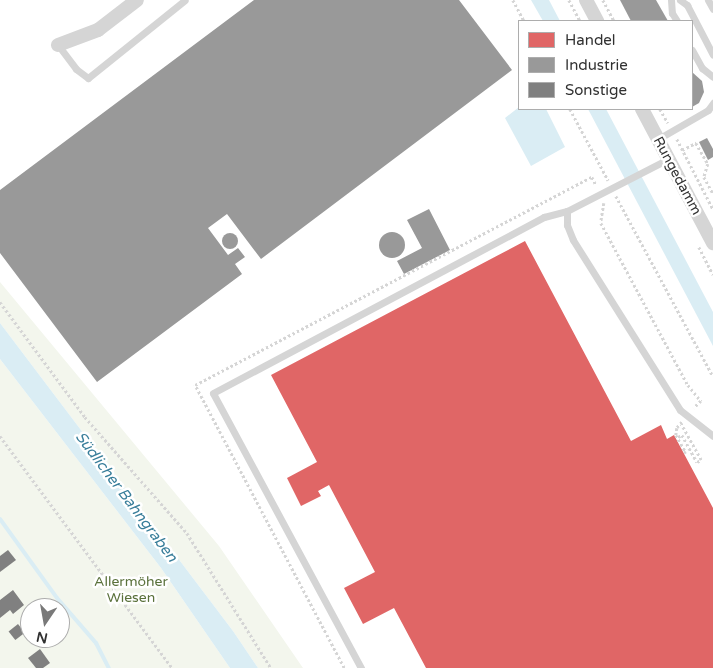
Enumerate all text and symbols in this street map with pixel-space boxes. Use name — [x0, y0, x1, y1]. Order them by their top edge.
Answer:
legend — [518, 20, 693, 110]
text: Handel — [565, 31, 616, 49]
text: Industrie — [565, 56, 628, 74]
text: Sonstige — [565, 81, 627, 99]
street label: Rungedamm — [649, 134, 705, 218]
water label: Südlicher Bahngraben — [71, 428, 181, 566]
park label: Allermöher Wiesen — [94, 574, 168, 606]
north arrow — [20, 598, 70, 648]
text: N — [35, 628, 49, 647]

